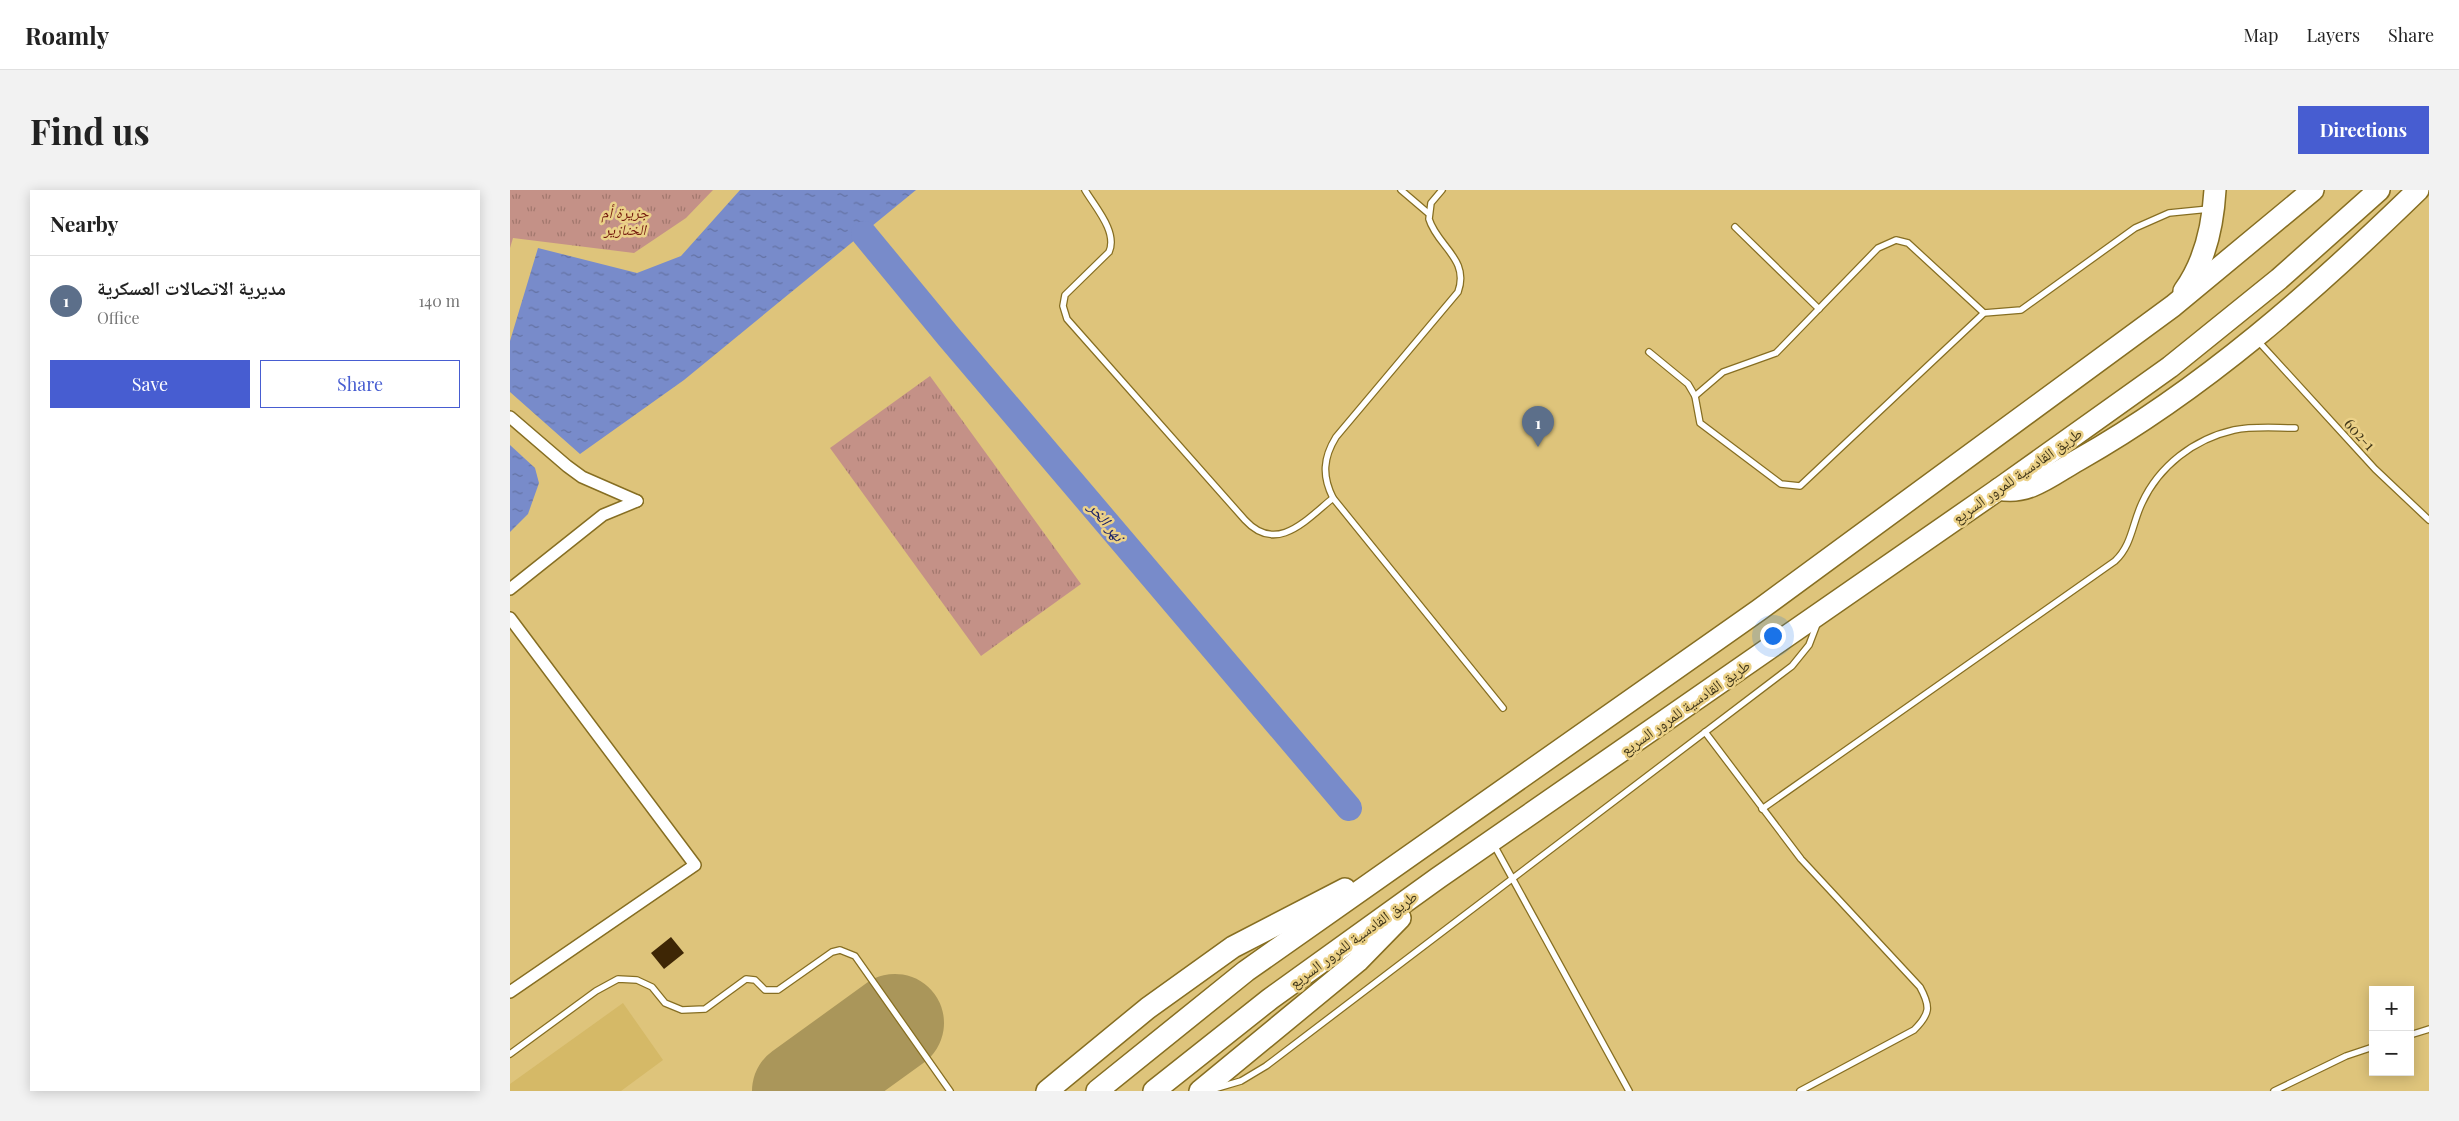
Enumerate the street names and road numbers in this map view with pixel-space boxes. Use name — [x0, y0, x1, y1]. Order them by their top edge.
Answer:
street label: 602-1 — [2340, 414, 2380, 455]
street label: طريق القادسية للمرور السريع — [1948, 423, 2086, 528]
street label: طريق القادسية للمرور السريع — [1616, 655, 1754, 760]
street label: طريق القادسية للمرور السريع — [1285, 886, 1422, 993]

